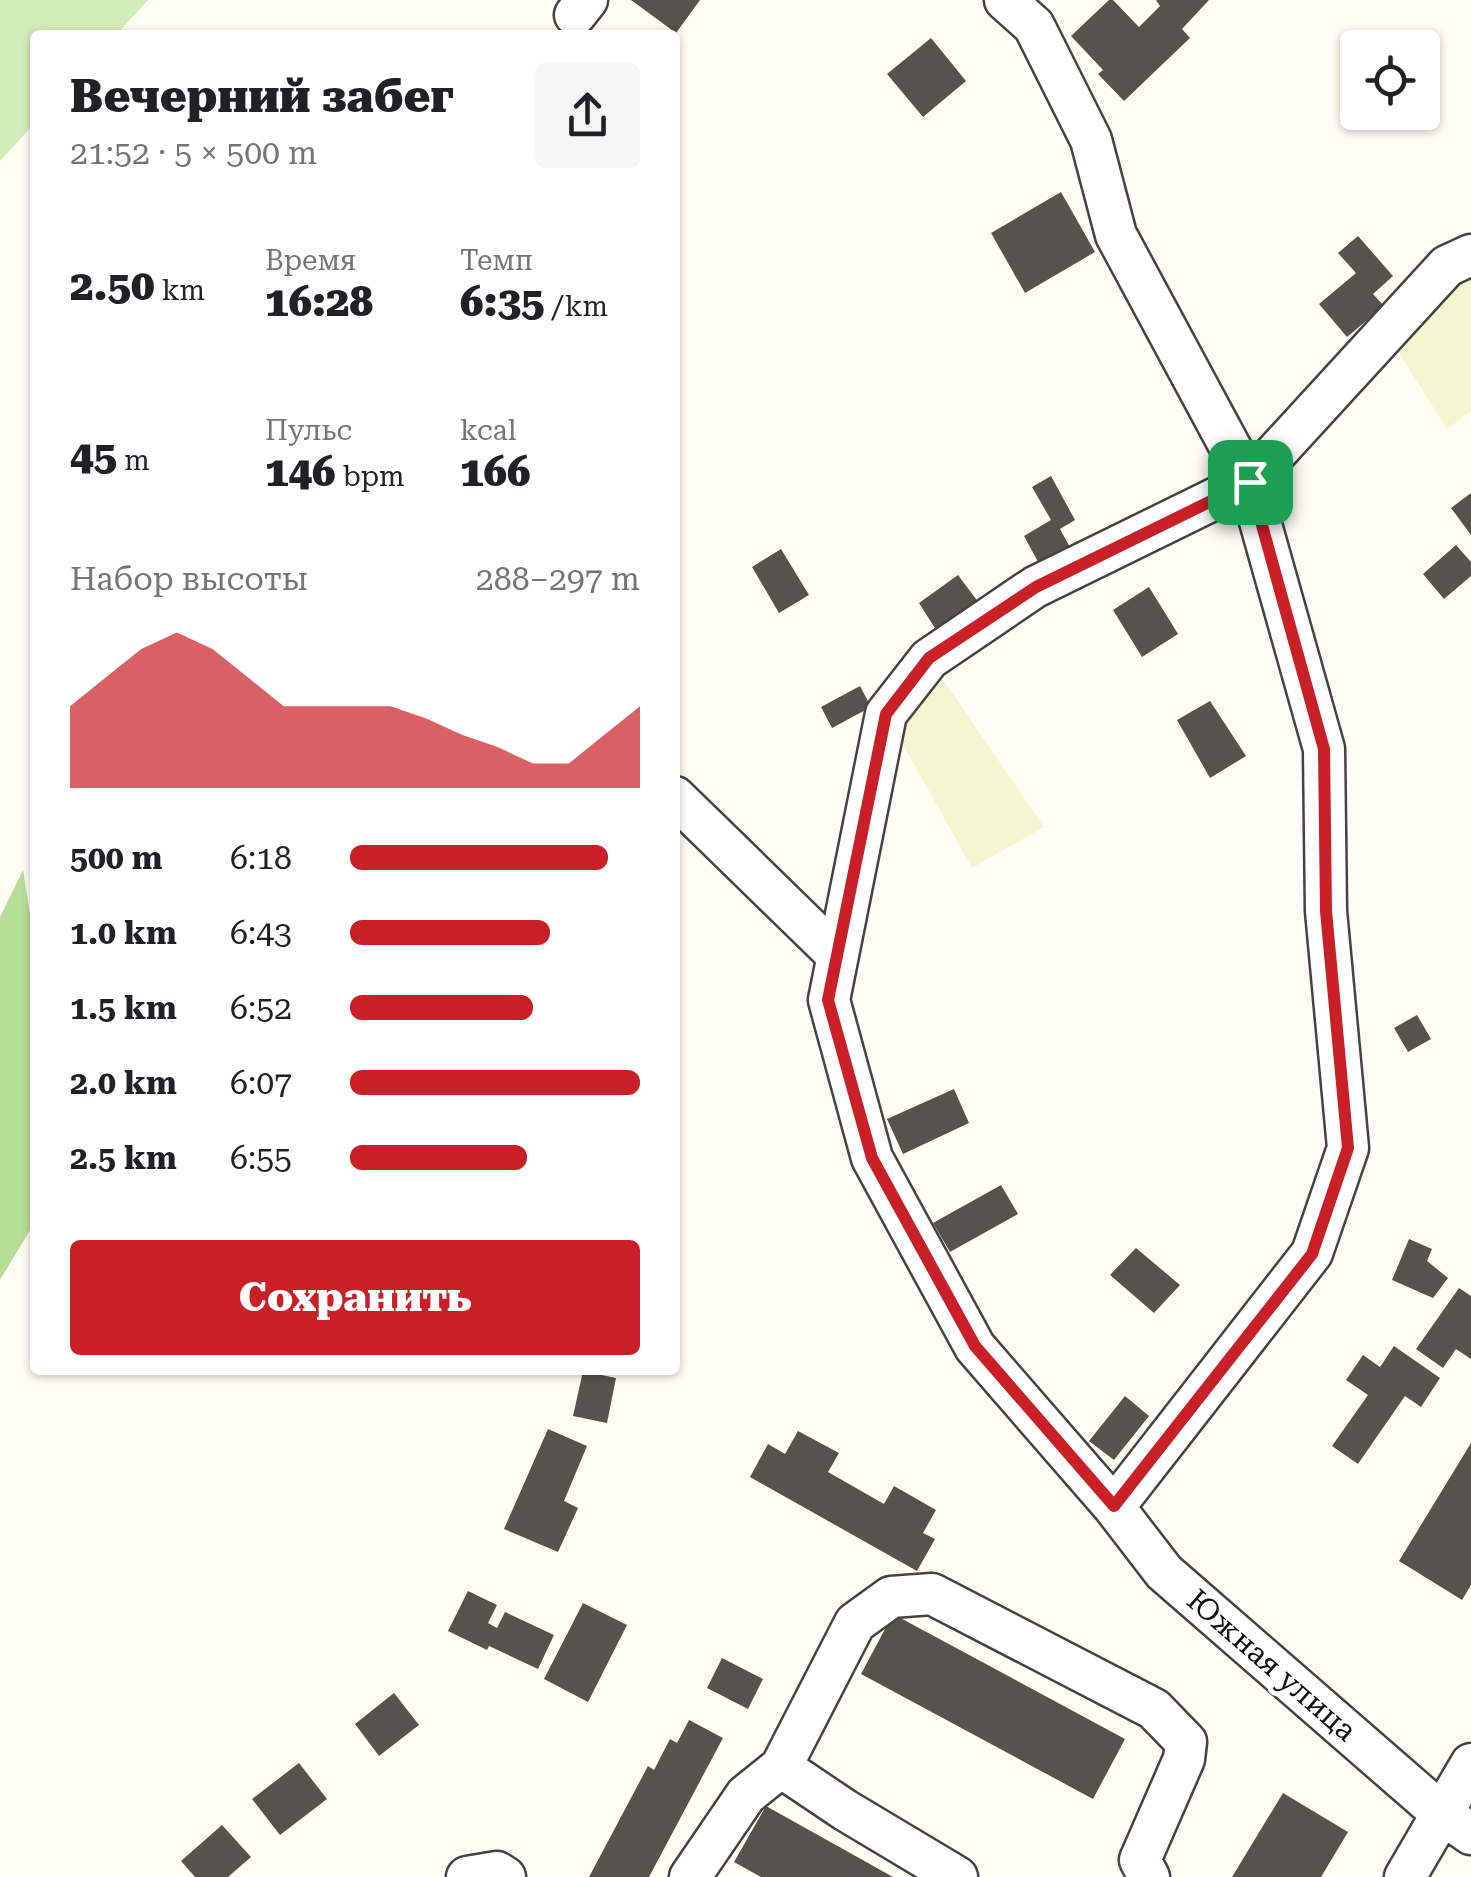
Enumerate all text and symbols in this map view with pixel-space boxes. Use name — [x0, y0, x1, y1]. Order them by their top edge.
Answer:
map controls — [1340, 30, 1440, 130]
button: locate — [1340, 30, 1440, 130]
button: share — [535, 63, 640, 168]
text: Вечерний забег — [70, 70, 454, 123]
text: 21:52 · 5 × 500 m — [70, 134, 317, 172]
text: Время — [265, 244, 356, 277]
text: Темп — [460, 244, 533, 277]
text: 2.50 — [70, 261, 155, 310]
text: km — [155, 274, 205, 307]
text: 16:28 — [265, 277, 373, 326]
text: 6:35 — [460, 277, 545, 326]
text: /km — [545, 290, 608, 323]
text: Пульс — [265, 414, 352, 447]
text: kcal — [460, 414, 516, 447]
text: 45 — [70, 431, 117, 480]
pin — [1208, 440, 1293, 525]
text: m — [117, 444, 150, 477]
text: 146 — [265, 447, 336, 496]
text: 166 — [460, 447, 531, 496]
icon: arrive — [1223, 455, 1278, 510]
text: bpm — [336, 460, 405, 493]
text: Набор высоты — [70, 560, 308, 598]
text: 288–297 m — [476, 560, 640, 598]
text: 500 m — [70, 839, 163, 877]
text: 6:18 — [230, 839, 292, 877]
text: 1.0 km — [70, 914, 177, 952]
text: 6:43 — [230, 914, 292, 952]
text: 1.5 km — [70, 989, 177, 1027]
text: 6:52 — [230, 989, 292, 1027]
text: 2.0 km — [70, 1064, 177, 1102]
text: 6:07 — [230, 1064, 292, 1102]
text: 2.5 km — [70, 1139, 177, 1177]
text: 6:55 — [230, 1139, 292, 1177]
button: Сохранить — [70, 1240, 640, 1355]
street label: Южная улица — [1180, 1582, 1364, 1748]

